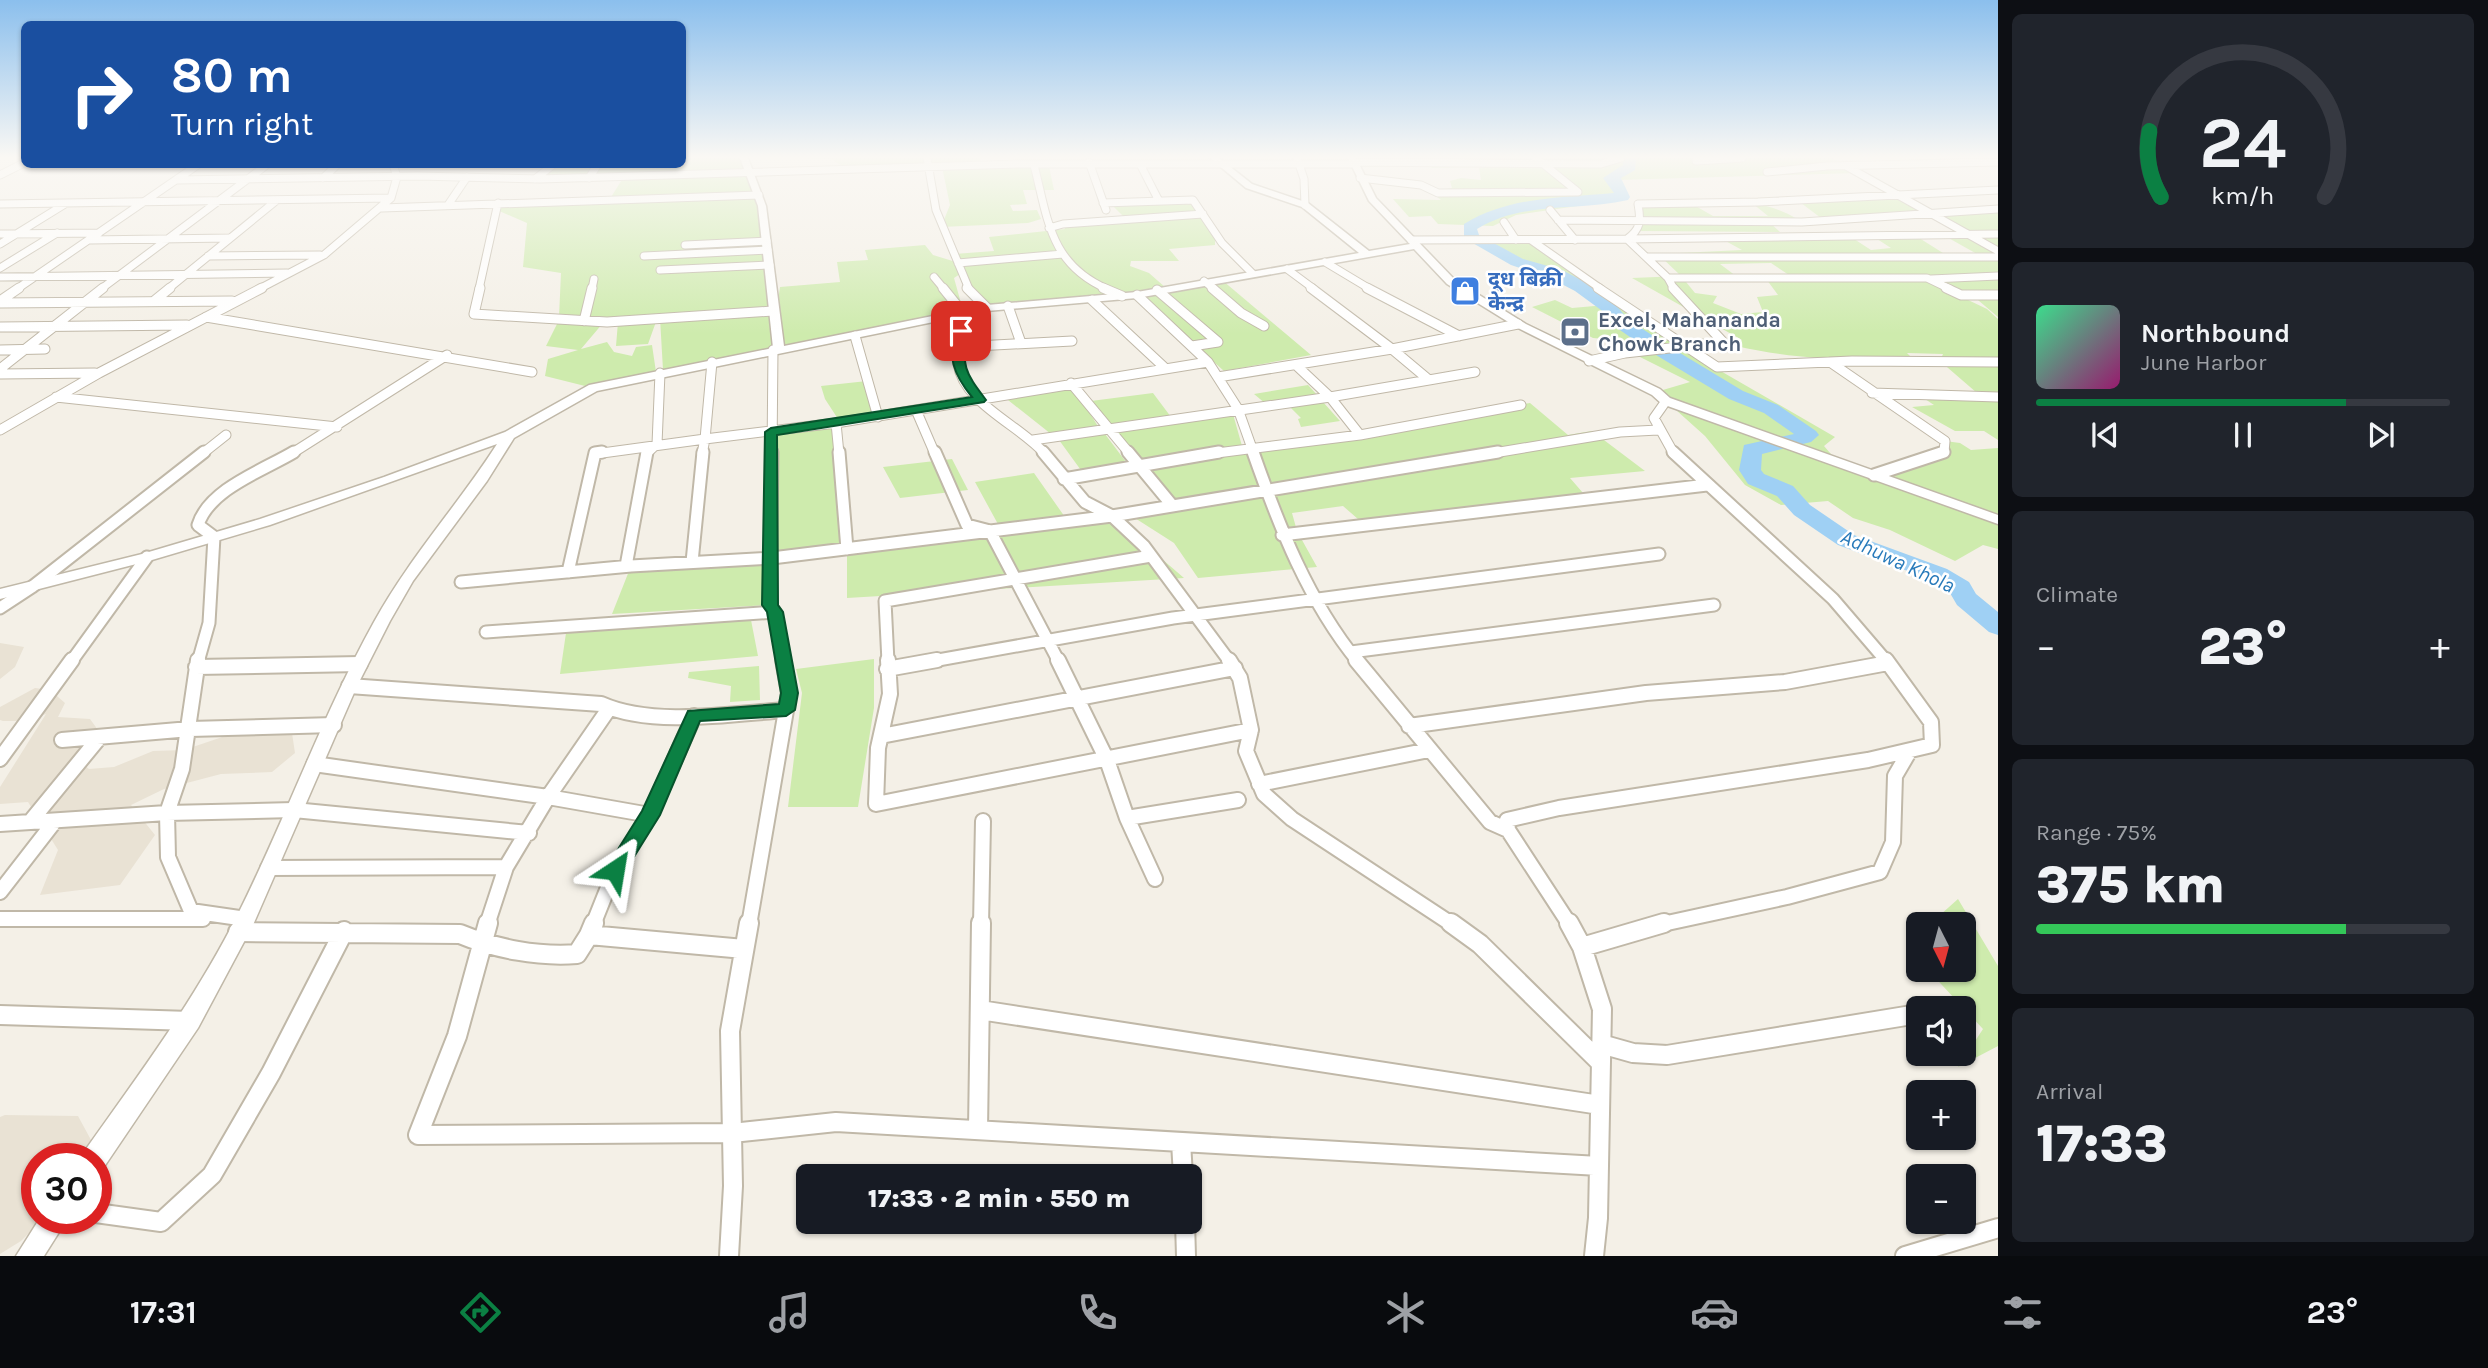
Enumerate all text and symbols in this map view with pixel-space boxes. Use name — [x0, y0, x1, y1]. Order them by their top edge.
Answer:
text: 80 m — [171, 47, 293, 104]
icon: right — [56, 49, 147, 140]
text: 24 — [2199, 101, 2287, 186]
text: Turn right — [171, 106, 313, 143]
text: km/h — [2211, 181, 2275, 210]
place label: दूध बिक्री केन्द्र — [1488, 267, 1563, 315]
shop icon: दूध बिक्री केन्द्र — [1448, 274, 1482, 308]
pin — [931, 301, 991, 361]
place label: Excel, Mahananda Chowk Branch — [1598, 308, 1781, 356]
icon: arrive — [942, 312, 980, 350]
bank icon: Excel, Mahananda Chowk Branch — [1558, 315, 1592, 349]
text: Northbound — [2141, 318, 2290, 349]
text: June Harbor — [2141, 349, 2266, 376]
icon: previous — [2086, 416, 2124, 454]
icon: pause — [2224, 416, 2262, 454]
icon: next — [2362, 416, 2400, 454]
water label: Adhuwa Khola — [1837, 524, 1959, 598]
text: Climate — [2036, 581, 2118, 608]
text: 23° — [2198, 616, 2288, 677]
text: − — [2036, 624, 2056, 669]
text: + — [2430, 624, 2450, 669]
text: Range · 75% — [2036, 819, 2157, 846]
position arrow — [578, 833, 652, 907]
text: 375 km — [2036, 854, 2225, 915]
north arrow — [1906, 912, 1976, 982]
map controls — [1906, 912, 1976, 1234]
button: sound — [1906, 996, 1976, 1066]
text: Arrival — [2036, 1078, 2103, 1105]
button: + — [1906, 1080, 1976, 1150]
text: 17:33 — [2036, 1113, 2168, 1174]
speed limit sign: 30 — [21, 1143, 112, 1234]
button: − — [1906, 1164, 1976, 1234]
text: 17:33 · 2 min · 550 m — [868, 1183, 1130, 1214]
icon: directions — [456, 1288, 505, 1337]
icon: music — [765, 1288, 814, 1337]
icon: phone — [1073, 1288, 1122, 1337]
icon: climate — [1381, 1288, 1430, 1337]
icon: car — [1690, 1288, 1739, 1337]
icon: filters — [1998, 1288, 2047, 1337]
text: 17:31 — [130, 1294, 197, 1331]
text: 23° — [2307, 1294, 2358, 1331]

